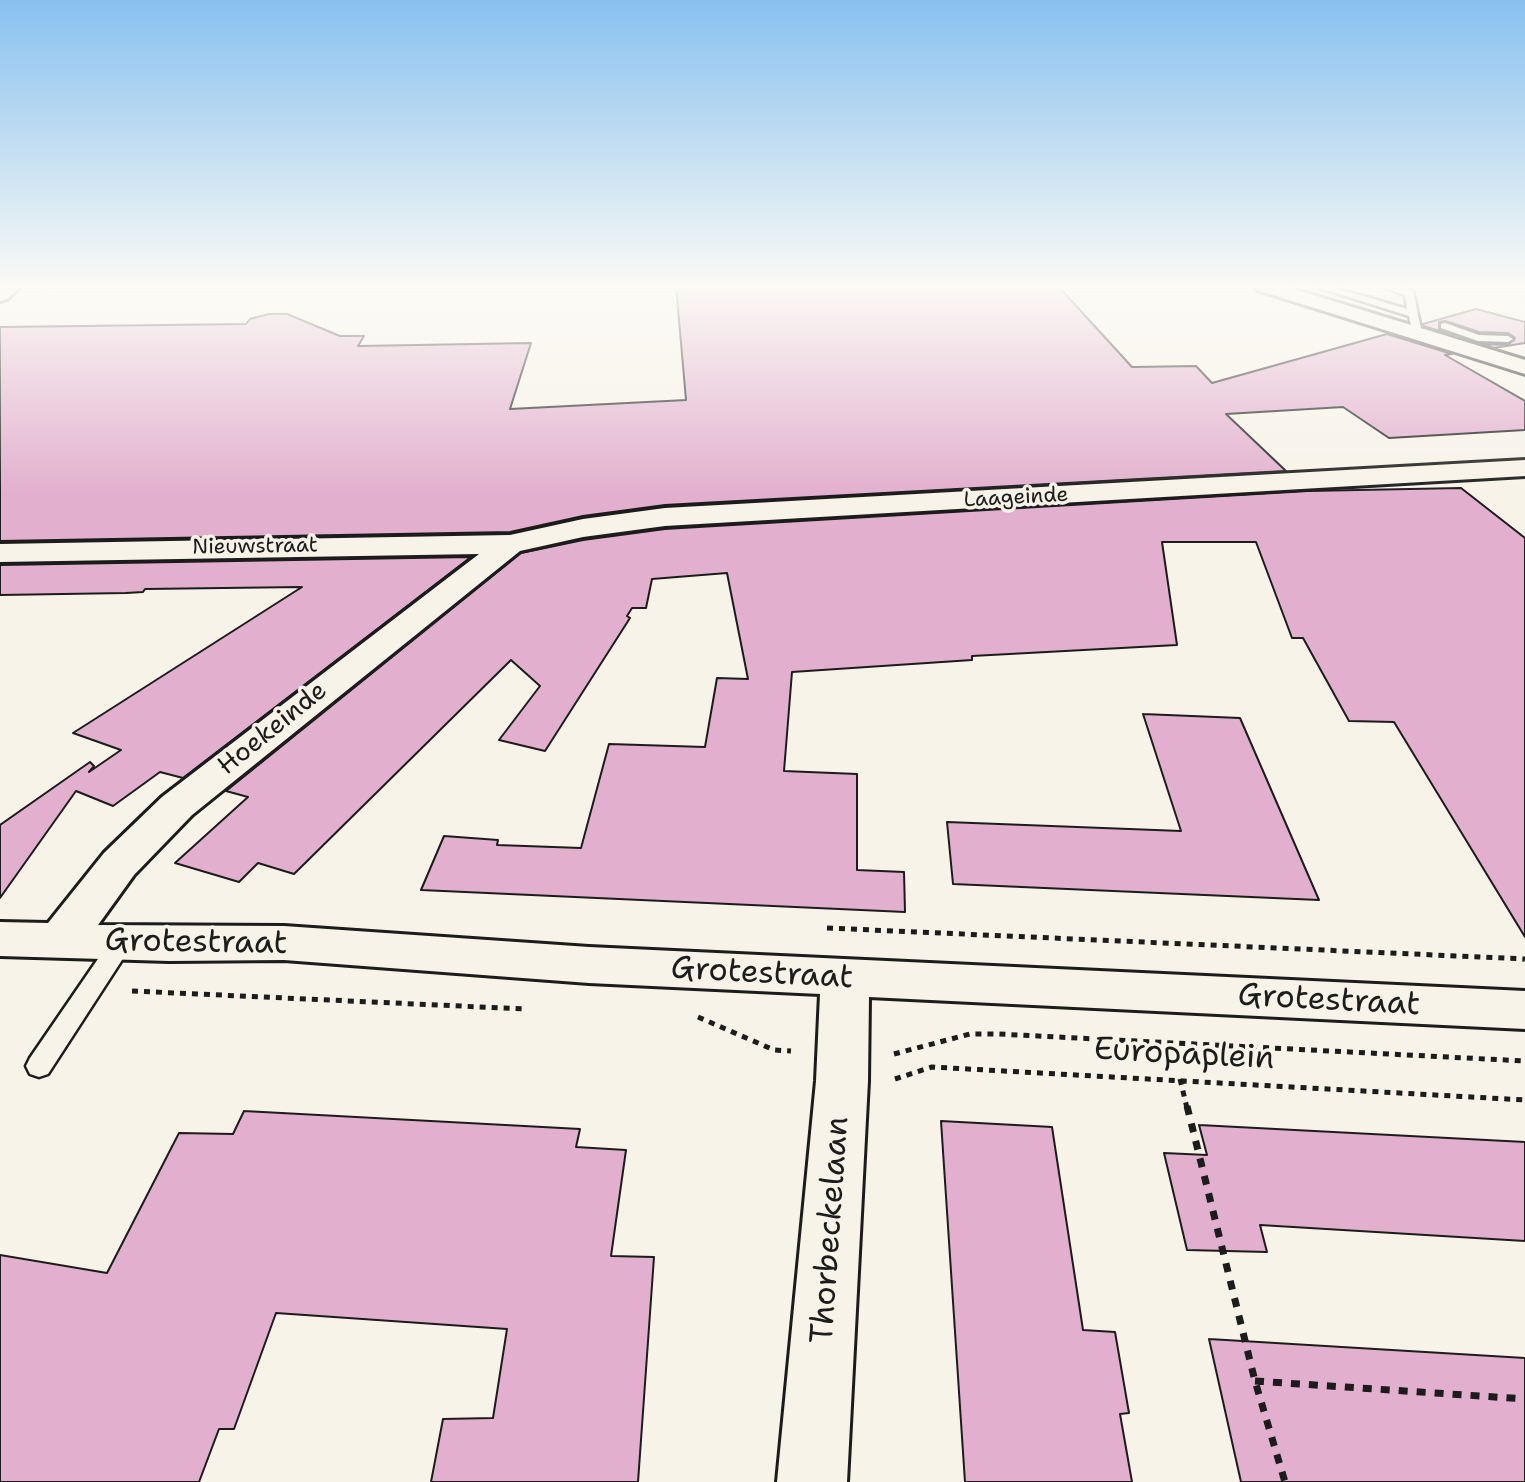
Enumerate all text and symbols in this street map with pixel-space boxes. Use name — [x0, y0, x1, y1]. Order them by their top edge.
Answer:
street label: Laageinde — [963, 483, 1069, 513]
street label: Nieuwstraat — [192, 533, 318, 561]
street label: Hoekeinde — [212, 676, 334, 782]
street label: Grotestraat — [104, 922, 288, 964]
street label: Grotestraat — [670, 950, 854, 998]
street label: Grotestraat — [1237, 977, 1421, 1025]
street label: Europaplein — [1093, 1031, 1275, 1079]
street label: Thorbeckelaan — [804, 1115, 858, 1345]

